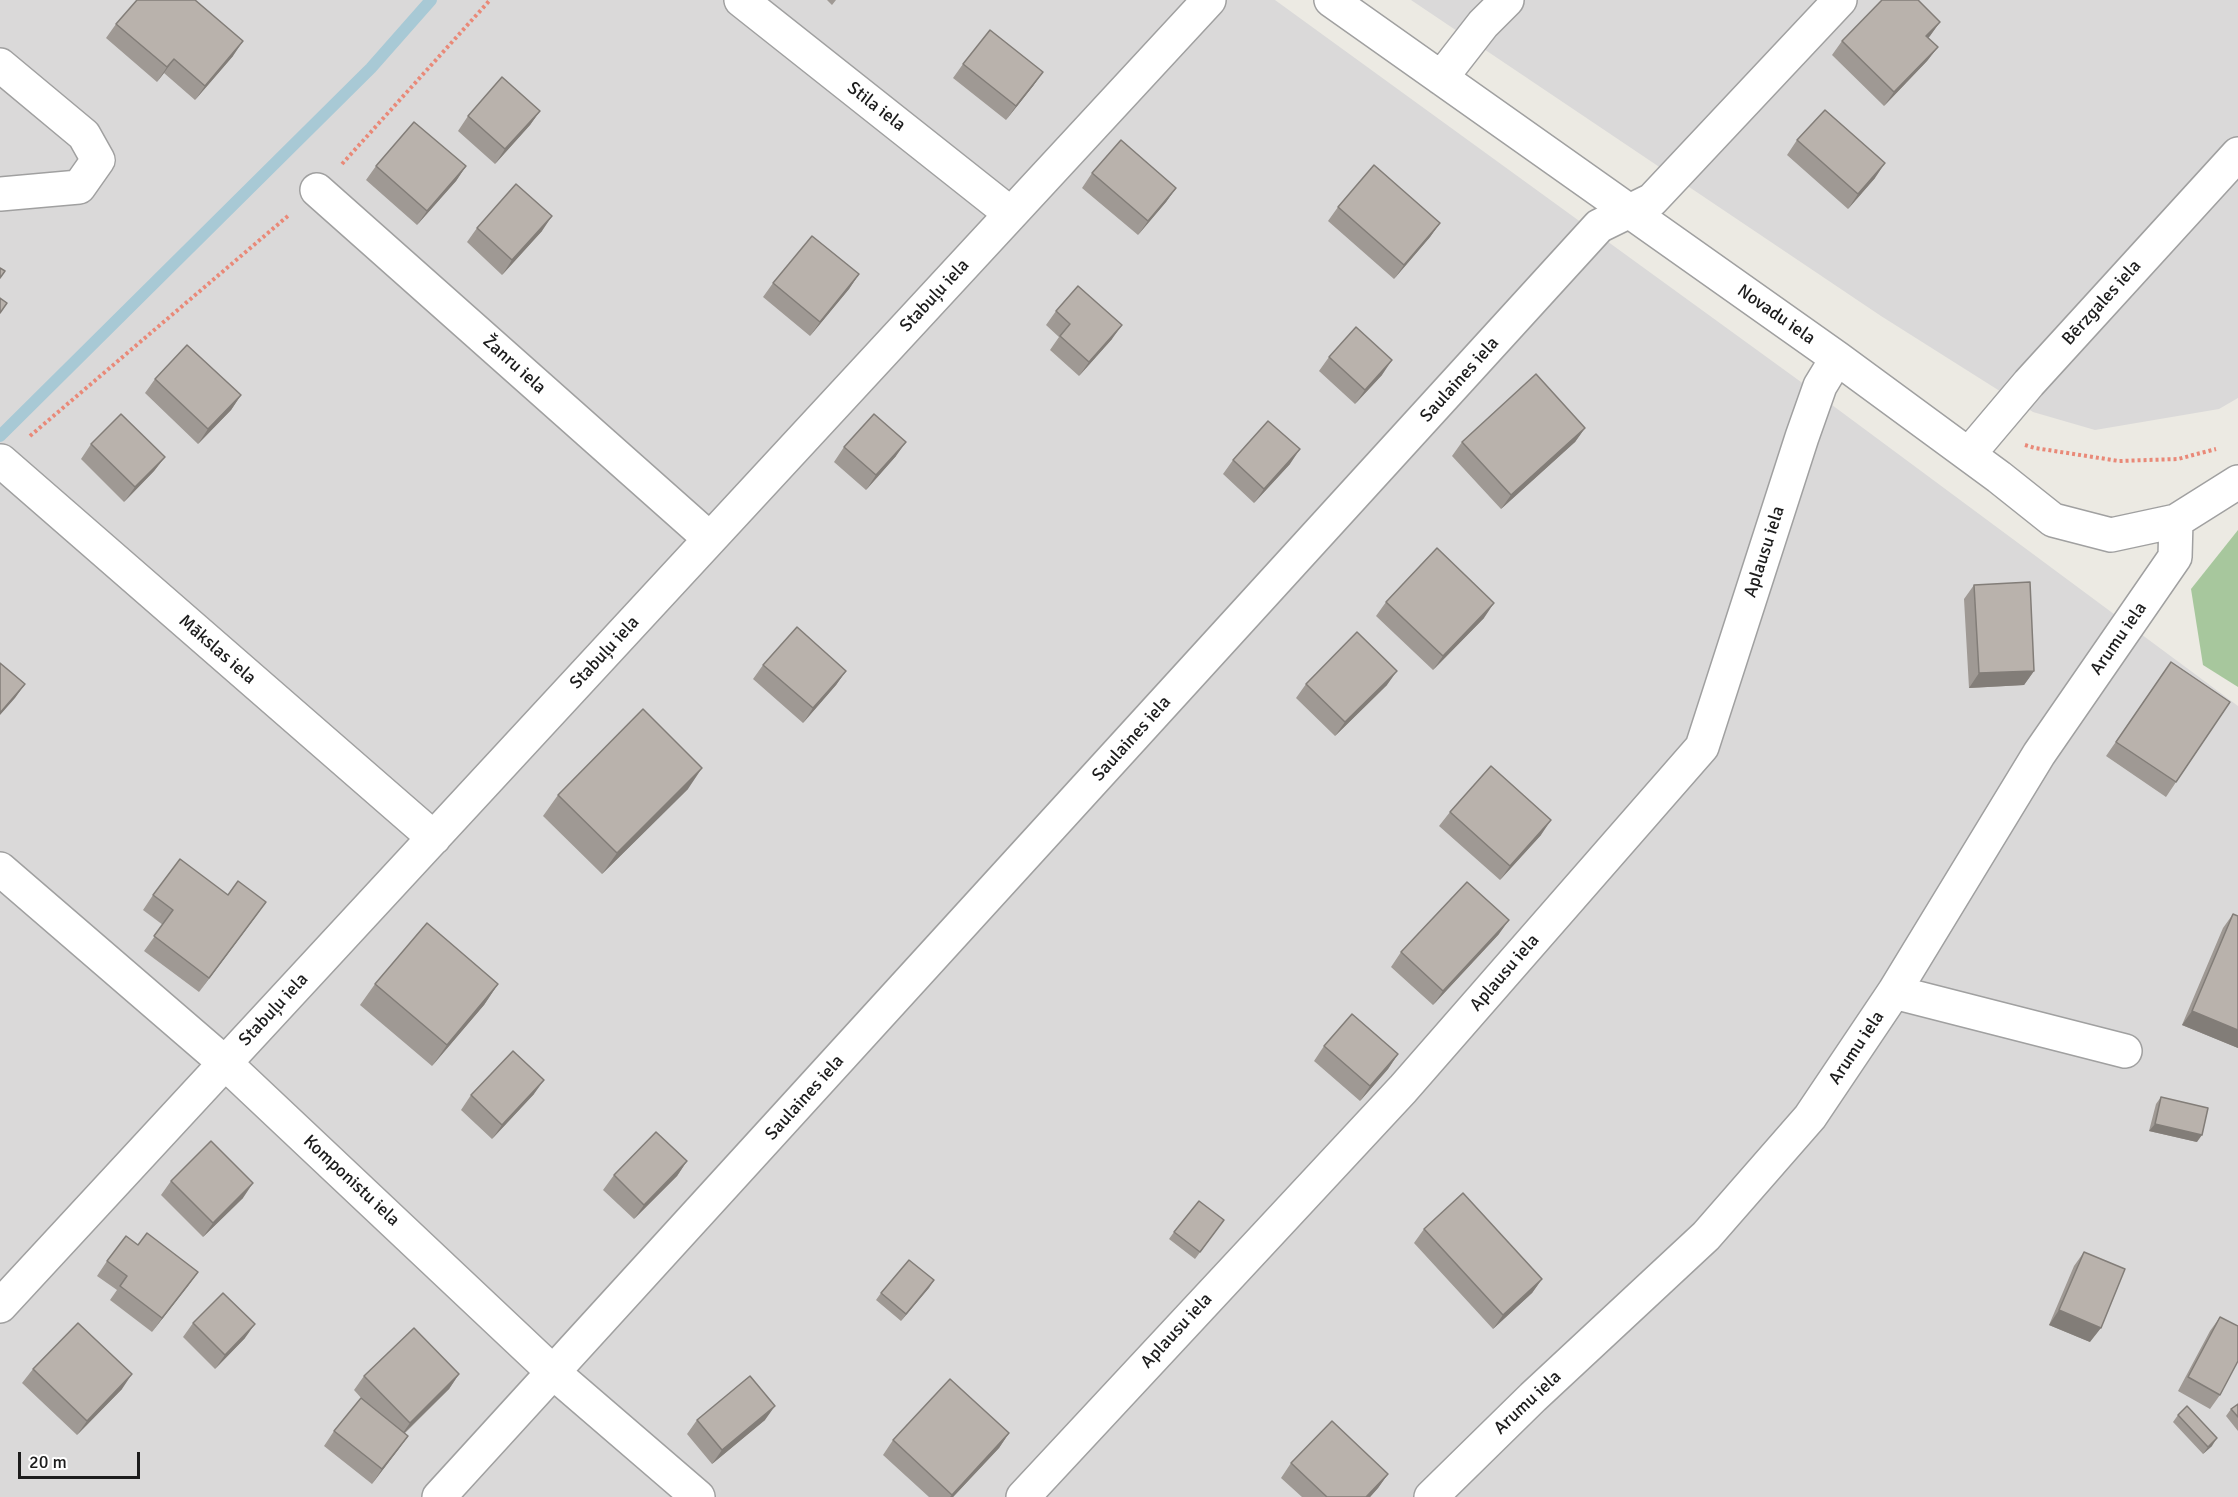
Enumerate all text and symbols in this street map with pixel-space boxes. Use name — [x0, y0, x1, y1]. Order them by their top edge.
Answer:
street label: Stila iela — [843, 78, 909, 136]
street label: Stabuļu iela — [896, 255, 974, 337]
street label: Bērzgales iela — [2058, 256, 2146, 350]
street label: Novadu iela — [1733, 280, 1819, 350]
street label: Žanru iela — [478, 331, 550, 399]
street label: Saulaines iela — [1416, 333, 1504, 427]
street label: Aplausu iela — [1740, 504, 1790, 600]
street label: Arumu iela — [2086, 598, 2152, 680]
street label: Mākslas iela — [174, 611, 260, 689]
street label: Stabuļu iela — [566, 612, 644, 694]
street label: Saulaines iela — [1088, 692, 1176, 786]
street label: Aplausu iela — [1466, 930, 1544, 1016]
street label: Stabuļu iela — [235, 969, 313, 1051]
street label: Arumu iela — [1825, 1007, 1889, 1089]
street label: Saulaines iela — [761, 1051, 849, 1145]
street label: Komponistu iela — [298, 1131, 404, 1231]
street label: Aplausu iela — [1137, 1289, 1217, 1373]
street label: Arumu iela — [1490, 1366, 1566, 1440]
scale bar — [21, 1440, 142, 1478]
text: 20 m — [29, 1451, 67, 1473]

